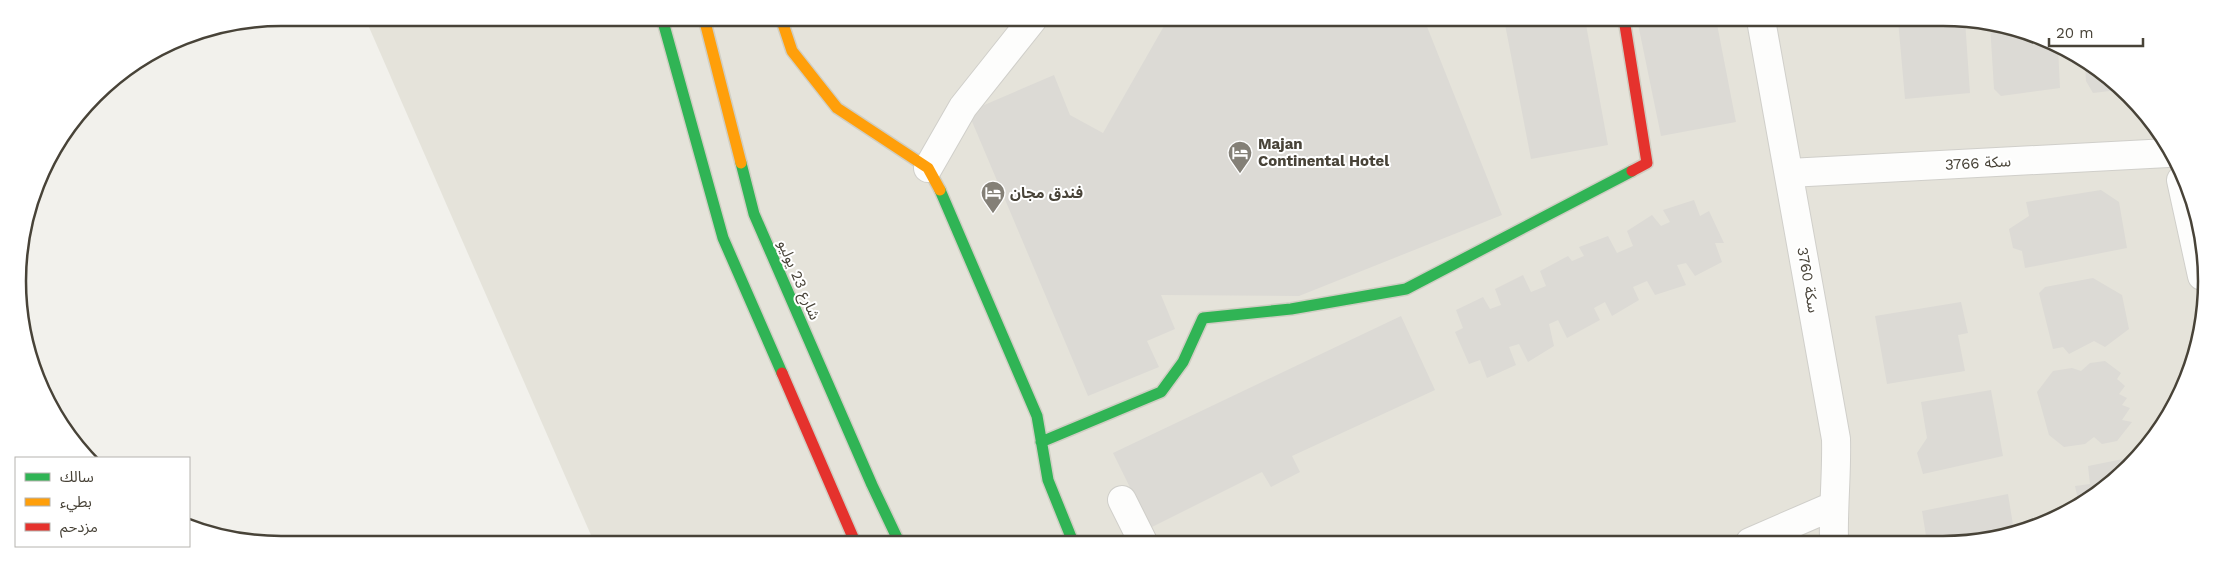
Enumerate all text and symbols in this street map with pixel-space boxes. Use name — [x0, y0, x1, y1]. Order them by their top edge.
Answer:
scale bar — [2049, 15, 2143, 47]
text: 20 m — [2056, 24, 2094, 42]
place label: Majan Continental Hotel — [1258, 135, 1389, 170]
hotel icon: Majan Continental Hotel — [1227, 140, 1253, 174]
street label: سكة 3766 — [1944, 152, 2012, 174]
hotel icon: فندق مجان — [980, 180, 1006, 214]
place label: فندق مجان — [1010, 184, 1083, 202]
street label: شارع 23 يوليو — [771, 237, 824, 324]
street label: سكة 3760 — [1793, 246, 1823, 315]
legend — [15, 457, 190, 547]
text: سالك — [60, 468, 94, 486]
text: بطيء — [60, 493, 92, 513]
text: مزدحم — [60, 518, 98, 538]

